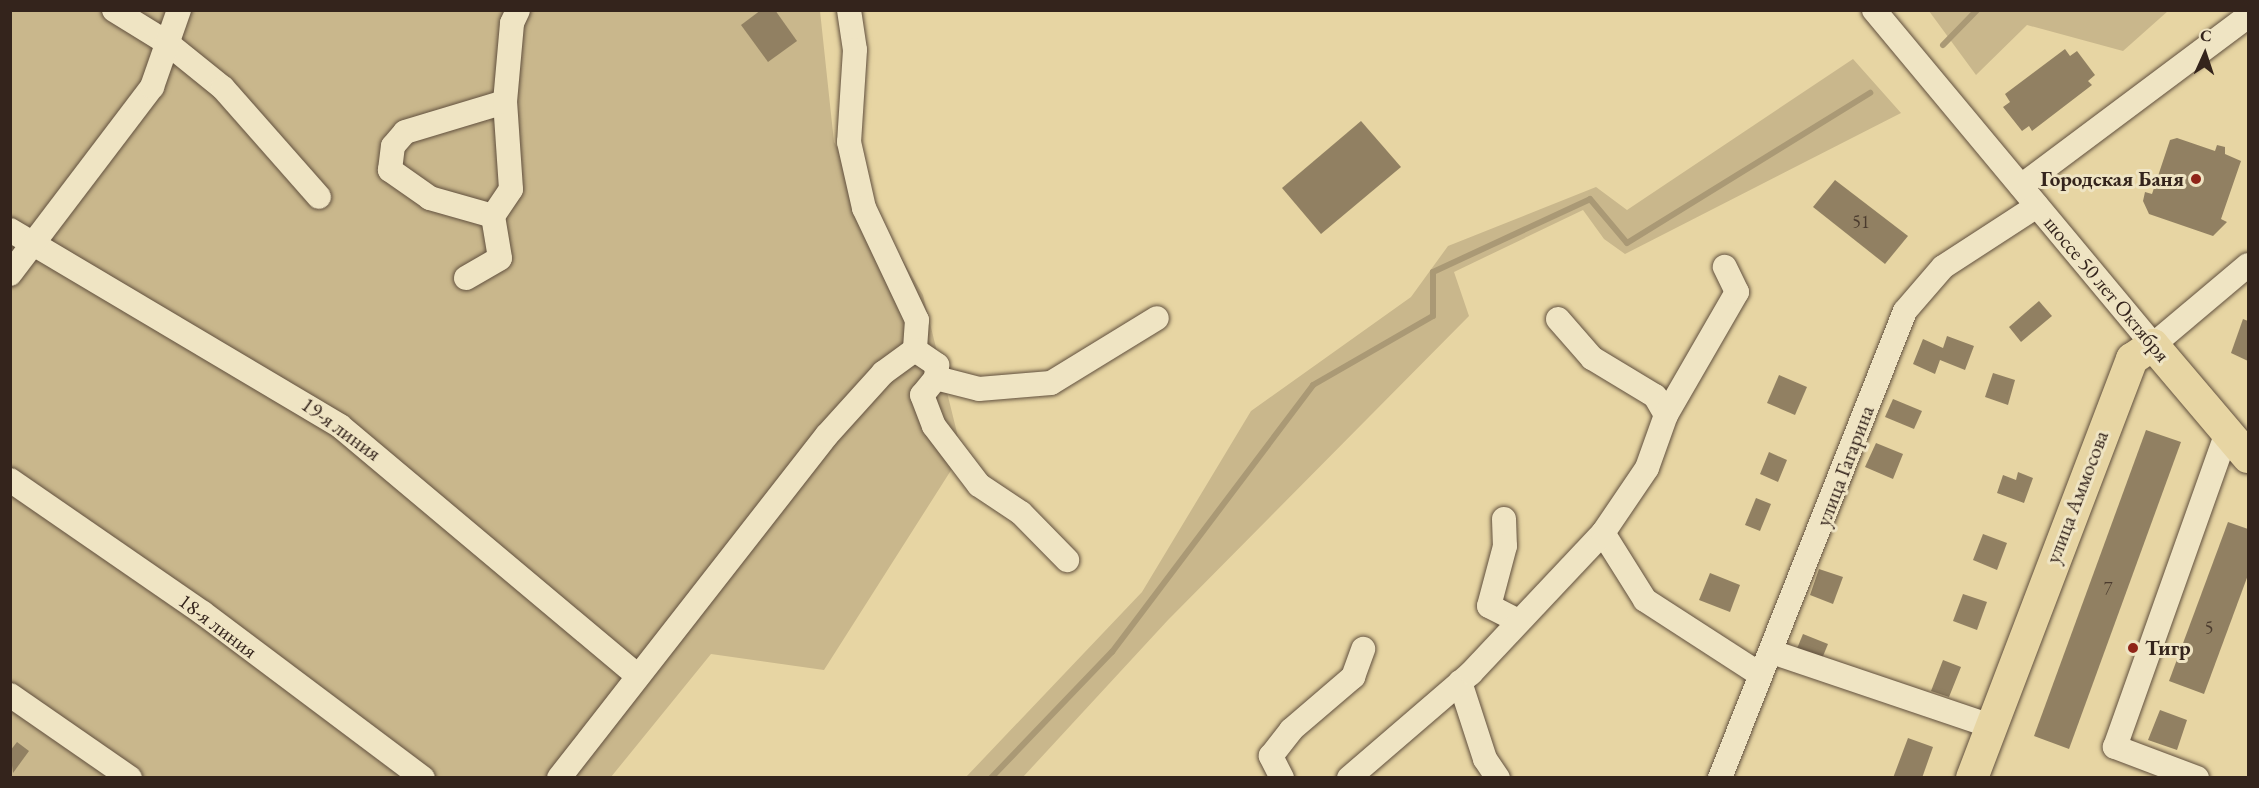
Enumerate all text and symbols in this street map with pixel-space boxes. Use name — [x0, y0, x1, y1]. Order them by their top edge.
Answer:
north arrow — [2175, 24, 2235, 84]
text: С — [2200, 25, 2212, 46]
place label: Городская Баня — [2041, 166, 2184, 192]
marker: Городская Баня — [2189, 172, 2203, 186]
house number: 51 — [1852, 211, 1870, 233]
street label: шоссе 50 лет Октября — [2039, 211, 2175, 367]
street label: 19-я линия — [296, 392, 386, 466]
street label: улица Гагарина — [1810, 402, 1880, 530]
street label: улица Аммосова — [2040, 427, 2114, 567]
house number: 7 — [2104, 578, 2112, 600]
street label: 18-я линия — [174, 588, 262, 664]
house number: 5 — [2205, 617, 2213, 639]
place label: Тигр — [2145, 635, 2191, 661]
marker: Тигр — [2126, 641, 2140, 655]

